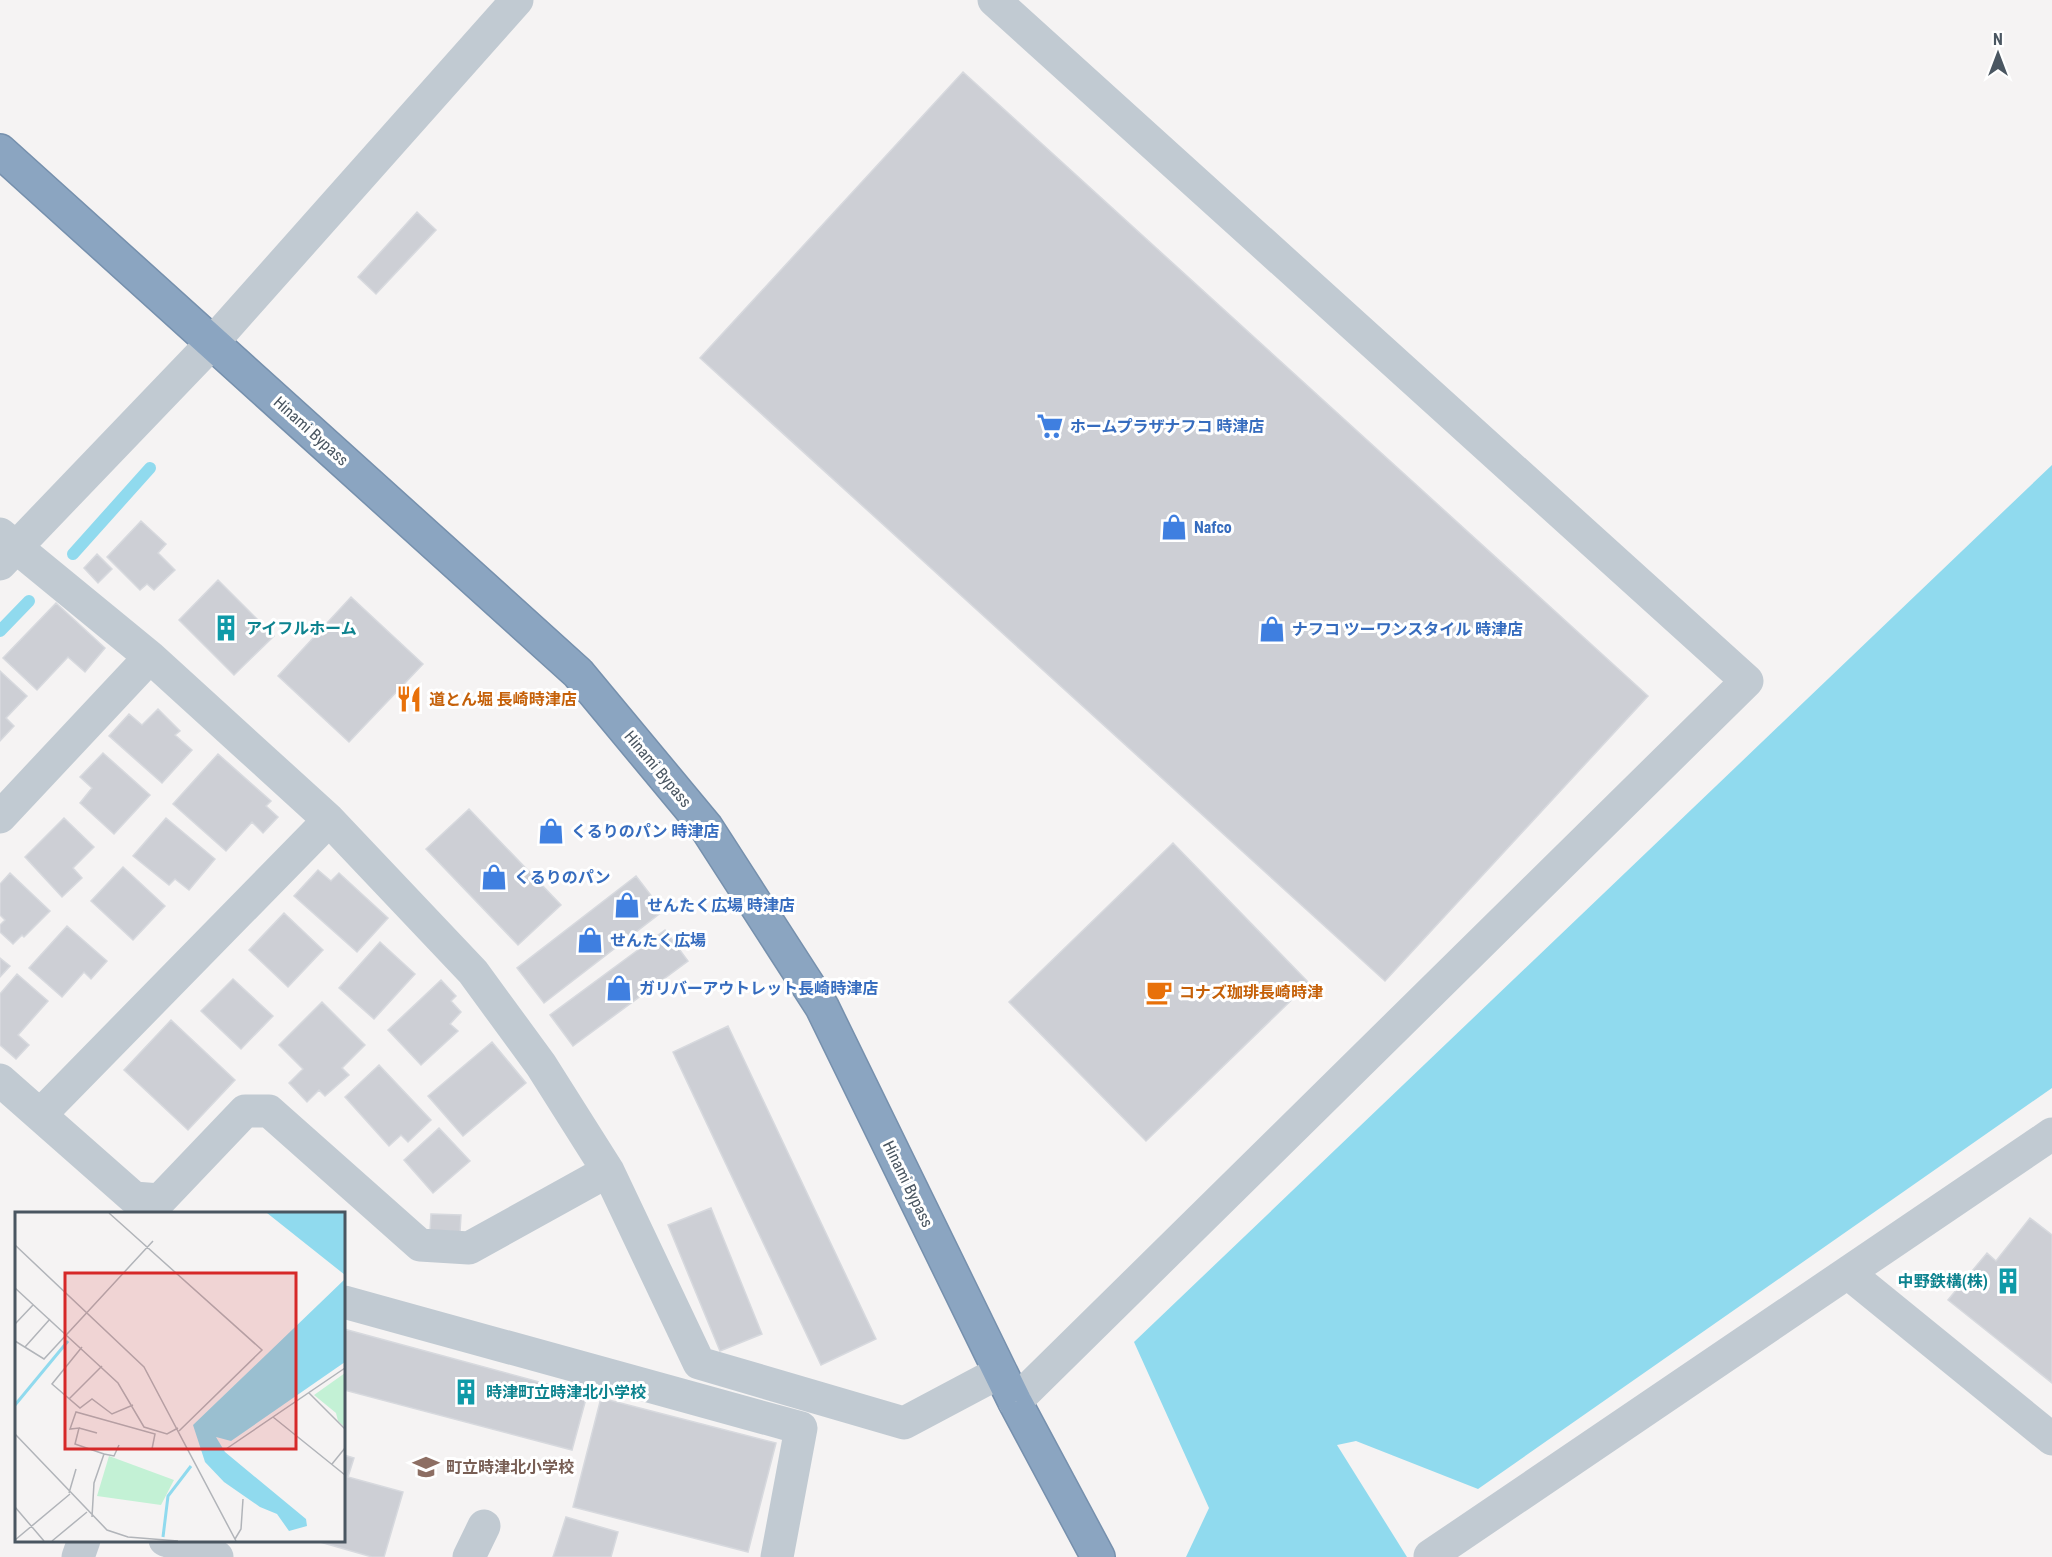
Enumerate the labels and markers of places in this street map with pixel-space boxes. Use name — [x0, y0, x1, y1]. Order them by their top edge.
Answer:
supermarket icon: ホームプラザナフコ 時津店 — [1035, 411, 1065, 441]
place label: ホームプラザナフコ 時津店 — [1070, 417, 1264, 436]
shop icon: Nafco — [1159, 512, 1189, 542]
place label: Nafco — [1194, 518, 1232, 537]
building icon: アイフルホーム — [211, 613, 241, 643]
shop icon: ナフコ ツーワンスタイル 時津店 — [1257, 614, 1287, 644]
place label: アイフルホーム — [246, 619, 357, 638]
place label: ナフコ ツーワンスタイル 時津店 — [1292, 620, 1523, 639]
restaurant icon: 道とん堀 長崎時津店 — [394, 684, 424, 714]
place label: 道とん堀 長崎時津店 — [429, 690, 577, 709]
shop icon: くるりのパン 時津店 — [536, 816, 566, 846]
place label: くるりのパン 時津店 — [571, 822, 719, 841]
shop icon: くるりのパン — [479, 862, 509, 892]
place label: くるりのパン — [514, 868, 610, 887]
shop icon: せんたく広場 時津店 — [612, 890, 642, 920]
place label: せんたく広場 時津店 — [647, 896, 795, 915]
shop icon: せんたく広場 — [575, 925, 605, 955]
place label: せんたく広場 — [610, 931, 706, 950]
shop icon: ガリバーアウトレット長崎時津店 — [604, 973, 634, 1003]
cafe icon: コナズ珈琲長崎時津 — [1144, 977, 1174, 1007]
place label: ガリバーアウトレット長崎時津店 — [639, 979, 878, 998]
place label: コナズ珈琲長崎時津 — [1179, 983, 1323, 1002]
building icon: 中野鉄構(株) — [1993, 1266, 2023, 1296]
place label: 中野鉄構(株) — [1898, 1272, 1988, 1291]
building icon: 時津町立時津北小学校 — [451, 1377, 481, 1407]
place label: 時津町立時津北小学校 — [486, 1383, 646, 1402]
school or university icon: 町立時津北小学校 — [411, 1452, 441, 1482]
place label: 町立時津北小学校 — [446, 1458, 574, 1477]

